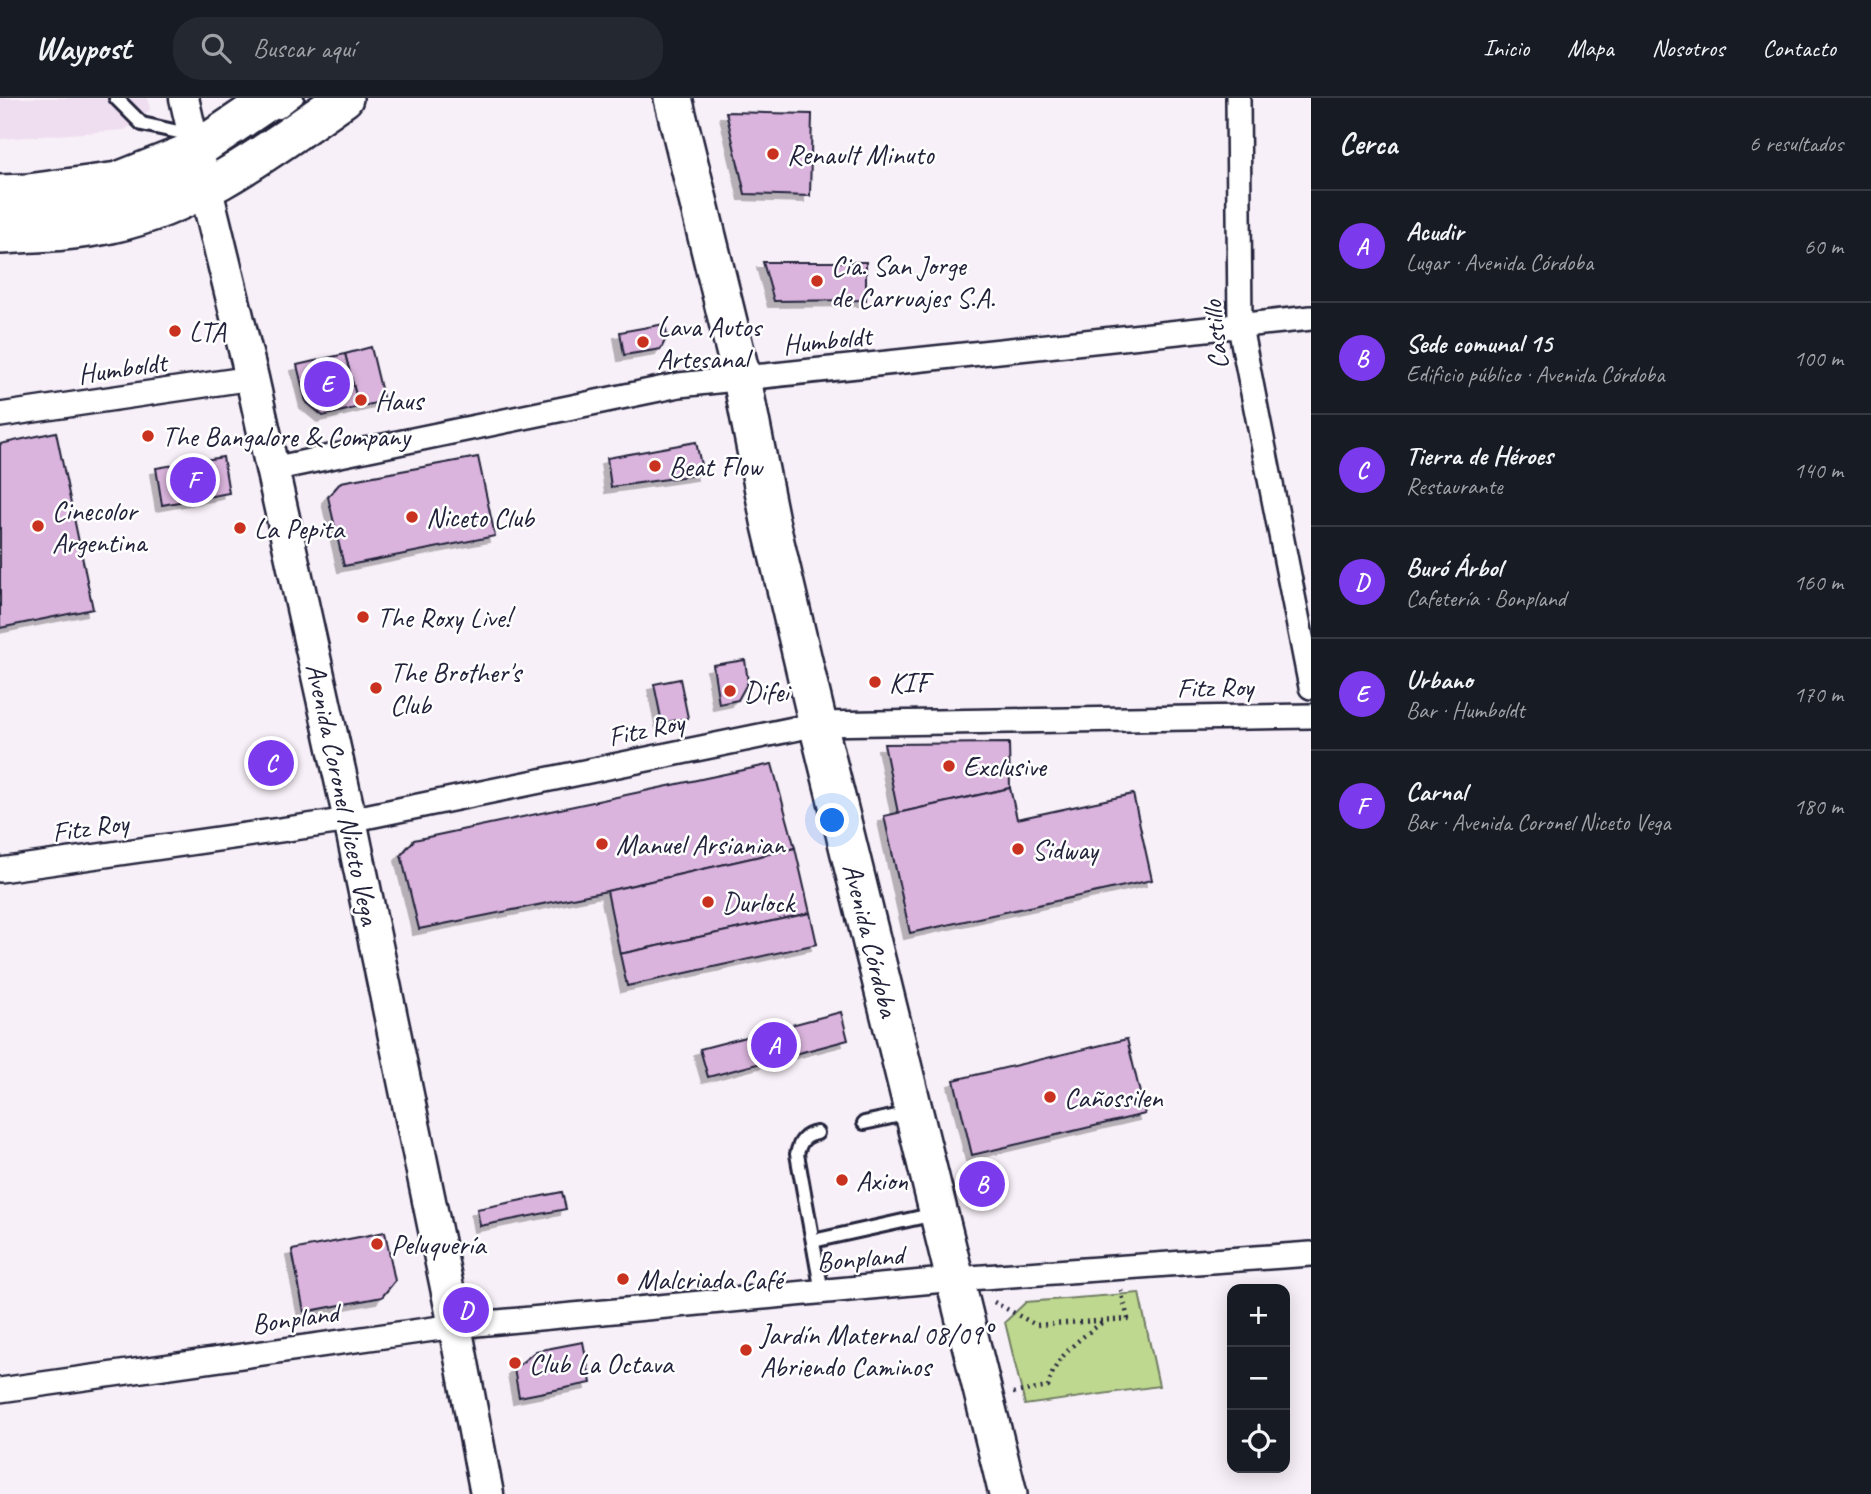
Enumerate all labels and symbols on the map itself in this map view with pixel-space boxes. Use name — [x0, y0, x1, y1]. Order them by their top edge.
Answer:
place label: Renault Minuto — [787, 137, 936, 172]
marker: Renault Minuto — [765, 146, 781, 162]
place label: Cia. San Jorge de Carruajes S.A. — [831, 248, 995, 315]
marker: Cia. San Jorge de Carruajes S.A. — [809, 273, 825, 289]
street label: Castillo — [1194, 297, 1236, 371]
place label: Lava Autos Artesanal — [657, 309, 763, 376]
place label: LTA — [189, 314, 227, 349]
street label: Humboldt — [781, 318, 876, 362]
marker: LTA — [167, 323, 183, 339]
marker: Lava Autos Artesanal — [635, 334, 651, 350]
street label: Humboldt — [76, 344, 171, 392]
pin: E — [304, 358, 350, 410]
place label: Haus — [375, 383, 425, 418]
marker: Haus — [353, 392, 369, 408]
place label: The Bangalore & Company — [162, 419, 412, 454]
marker: The Bangalore & Company — [140, 428, 156, 444]
place label: Beat Flow — [669, 449, 765, 484]
pin: F — [170, 454, 216, 506]
marker: Beat Flow — [647, 458, 663, 474]
place label: Cinecolor Argentina — [52, 493, 149, 560]
place label: Niceto Club — [426, 500, 536, 535]
marker: Niceto Club — [404, 509, 420, 525]
place label: La Pepita — [254, 511, 346, 546]
marker: Cinecolor Argentina — [30, 518, 46, 534]
marker: La Pepita — [232, 520, 248, 536]
place label: The Roxy Live! — [377, 600, 517, 635]
marker: The Roxy Live! — [355, 609, 371, 625]
place label: The Brother's Club — [390, 655, 523, 722]
street label: Avenida Coronel Niceto Vega — [298, 660, 388, 930]
place label: KIF — [889, 665, 934, 700]
street label: Fitz Roy — [1176, 669, 1256, 705]
place label: Difei — [744, 674, 792, 709]
marker: KIF — [867, 674, 883, 690]
marker: The Brother's Club — [368, 680, 384, 696]
marker: Difei — [722, 683, 738, 699]
street label: Fitz Roy — [605, 703, 689, 754]
pin: C — [248, 737, 294, 789]
place label: Exclusive — [963, 749, 1048, 784]
marker: Exclusive — [941, 758, 957, 774]
your location — [815, 803, 849, 837]
street label: Fitz Roy — [50, 804, 133, 850]
place label: Manuel Arsianian — [616, 827, 786, 862]
place label: Sidway — [1032, 832, 1100, 867]
marker: Manuel Arsianian — [594, 836, 610, 852]
marker: Sidway — [1010, 841, 1026, 857]
street label: Avenida Córdoba — [835, 860, 907, 1022]
place label: Durlock — [722, 885, 797, 920]
marker: Durlock — [700, 894, 716, 910]
pin: A — [751, 1019, 797, 1071]
place label: Cañossilen — [1064, 1080, 1164, 1115]
marker: Cañossilen — [1042, 1089, 1058, 1105]
pin: B — [959, 1158, 1005, 1210]
place label: Axion — [856, 1163, 908, 1198]
marker: Axion — [834, 1172, 850, 1188]
place label: Peluquería — [391, 1227, 487, 1262]
marker: Peluquería — [369, 1236, 385, 1252]
street label: Bonpland — [815, 1236, 909, 1279]
place label: Malcriada Café — [637, 1262, 786, 1297]
marker: Malcriada Café — [615, 1271, 631, 1287]
pin: D — [443, 1284, 489, 1336]
street label: Bonpland — [249, 1294, 345, 1341]
place label: Jardín Maternal 08/09° Abriendo Caminos — [758, 1317, 996, 1384]
marker: Jardín Maternal 08/09° Abriendo Caminos — [738, 1342, 754, 1358]
place label: Club La Octava — [529, 1346, 675, 1381]
marker: Club La Octava — [507, 1355, 523, 1371]

